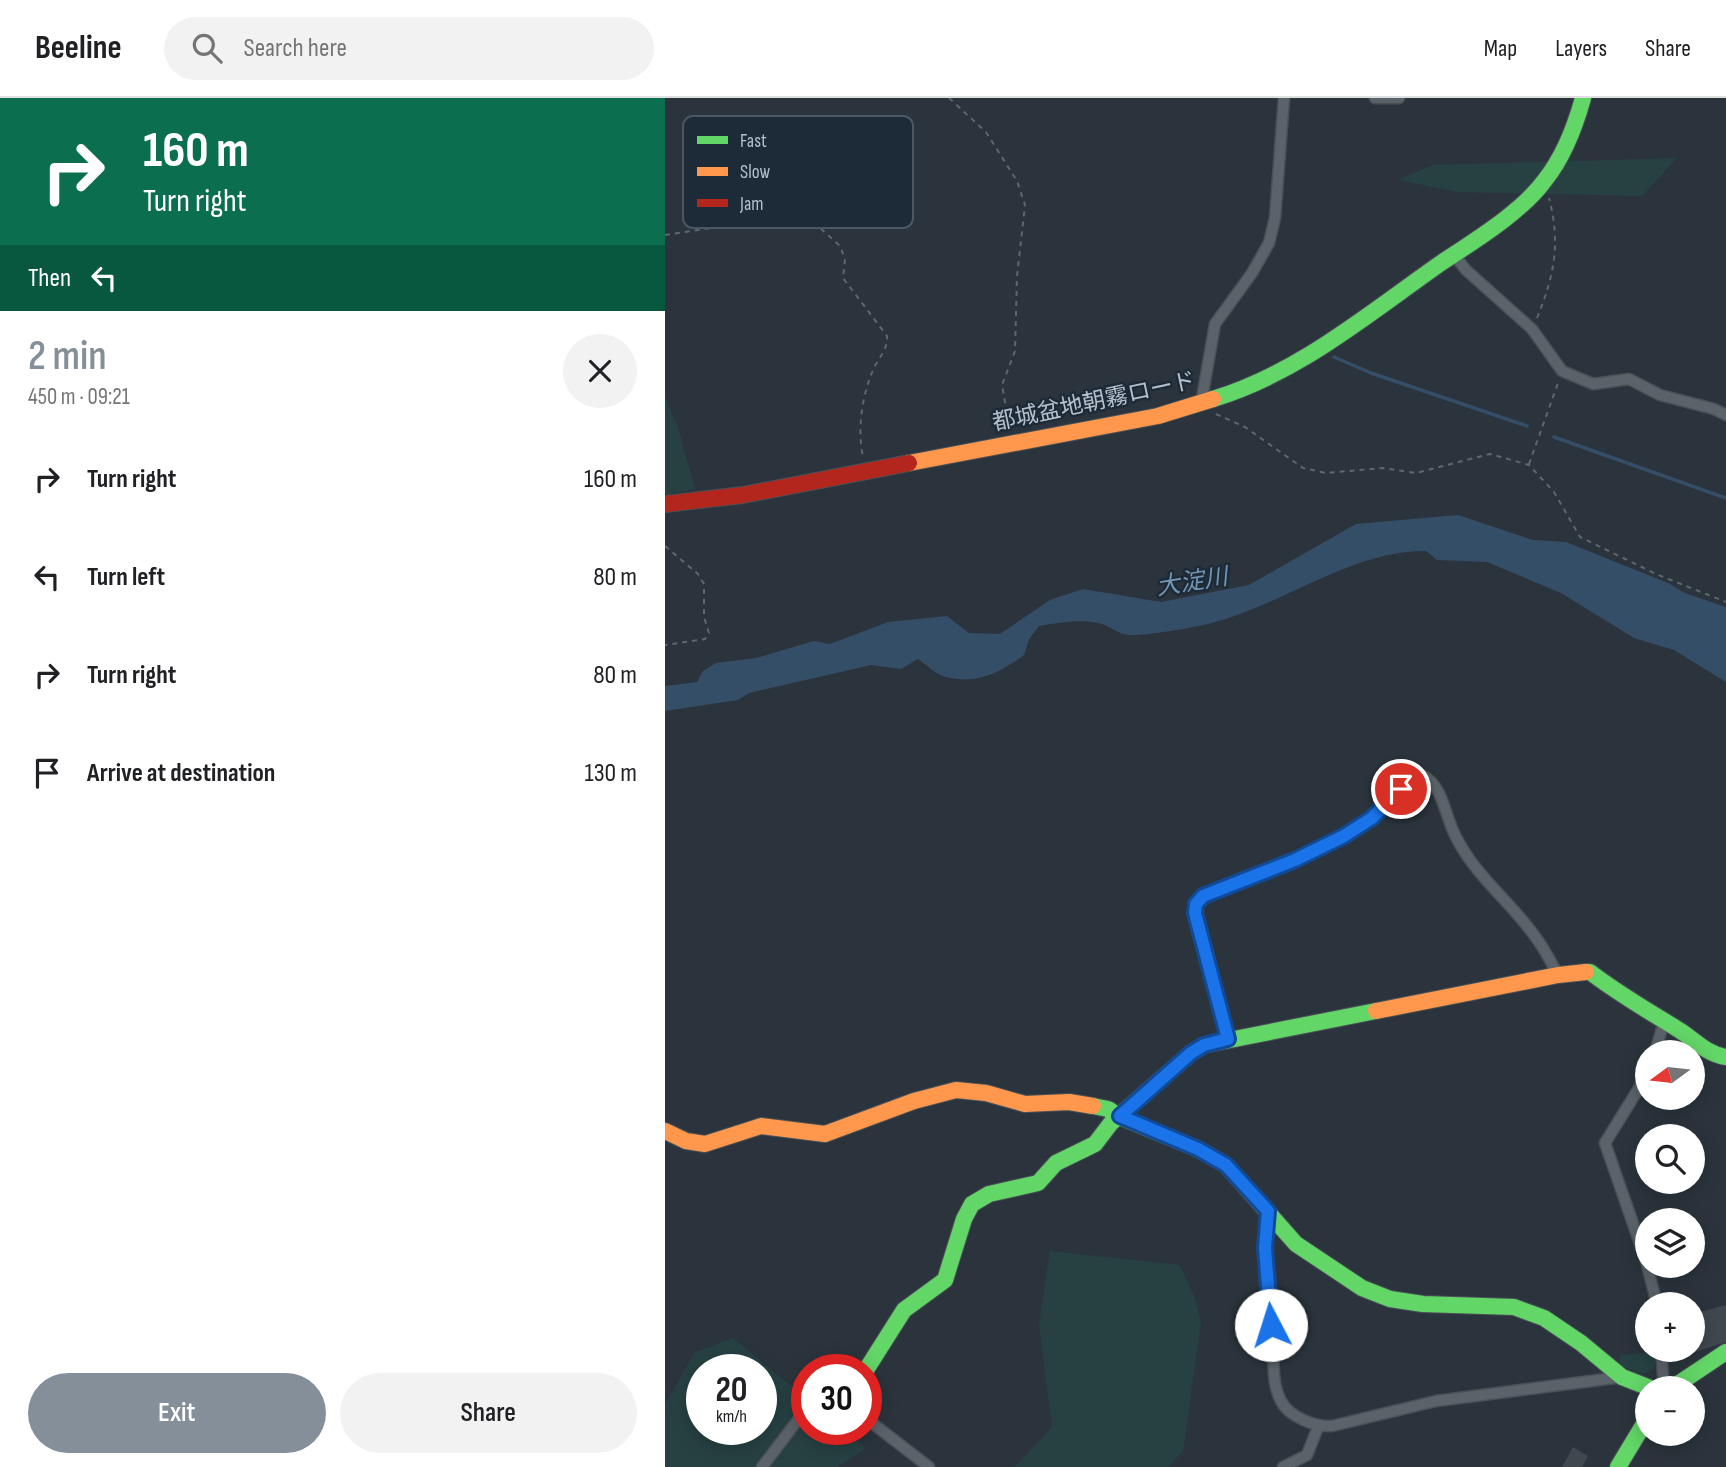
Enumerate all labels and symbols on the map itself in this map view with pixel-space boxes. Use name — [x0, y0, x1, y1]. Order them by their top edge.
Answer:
legend — [683, 116, 913, 228]
text: Fast — [740, 130, 767, 153]
text: Slow — [740, 161, 770, 184]
text: Jam — [739, 193, 763, 216]
street label: 都城盆地朝霧ロード — [990, 367, 1198, 437]
water label: 大淀川 — [1154, 562, 1233, 602]
pin — [1371, 759, 1431, 819]
north arrow — [1635, 1040, 1705, 1110]
position arrow — [1234, 1288, 1308, 1362]
speed limit sign: 30 — [791, 1354, 882, 1445]

